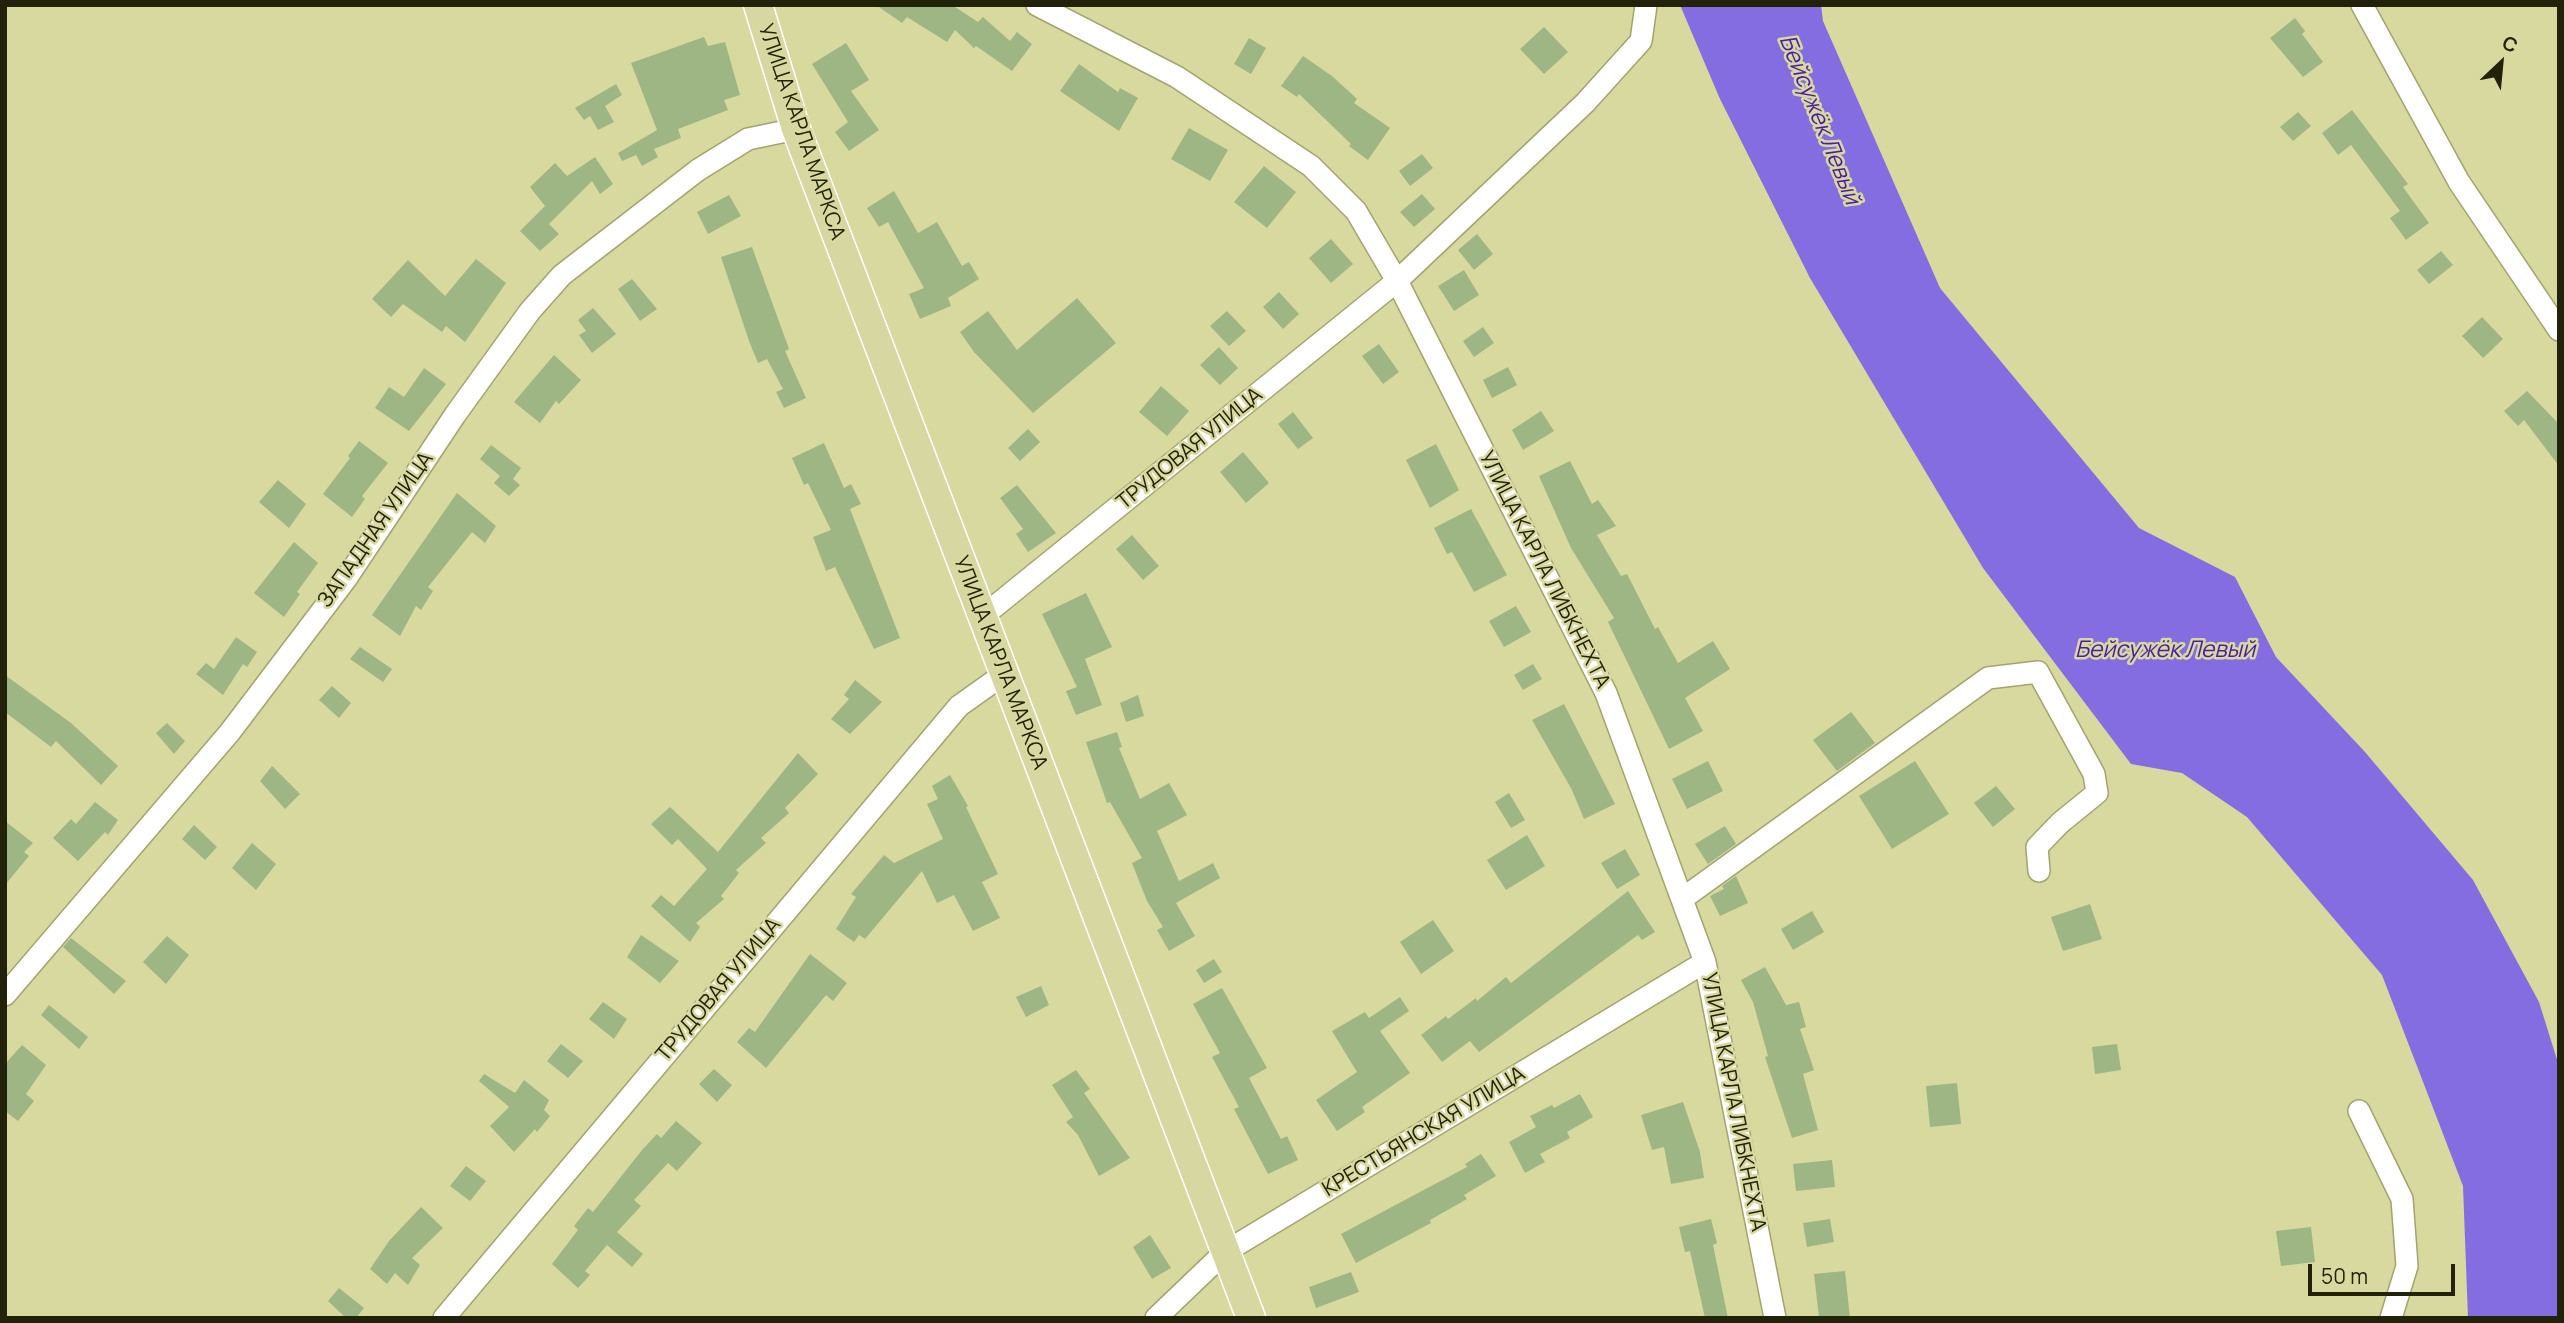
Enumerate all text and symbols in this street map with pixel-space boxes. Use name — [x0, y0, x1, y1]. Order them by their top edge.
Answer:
street label: УЛИЦА КАРЛА МАРКСА — [752, 21, 850, 243]
north arrow — [2466, 28, 2536, 98]
text: С — [2498, 29, 2522, 59]
water label: Бейсужёк Левый — [1772, 31, 1866, 209]
street label: ТРУДОВАЯ УЛИЦА — [1112, 383, 1268, 515]
street label: ЗАПАДНАЯ УЛИЦА — [313, 447, 439, 613]
street label: УЛИЦА КАРЛА ЛИБКНЕХТА — [1473, 447, 1615, 693]
street label: УЛИЦА КАРЛА МАРКСА — [948, 553, 1052, 773]
water label: Бейсужёк Левый — [2075, 637, 2255, 665]
street label: ТРУДОВАЯ УЛИЦА — [651, 913, 787, 1067]
street label: УЛИЦА КАРЛА ЛИБКНЕХТА — [1696, 971, 1770, 1233]
street label: КРЕСТЬЯНСКАЯ УЛИЦА — [1318, 1062, 1530, 1202]
scale bar — [2312, 1250, 2459, 1294]
text: 50 m — [2321, 1262, 2368, 1290]

